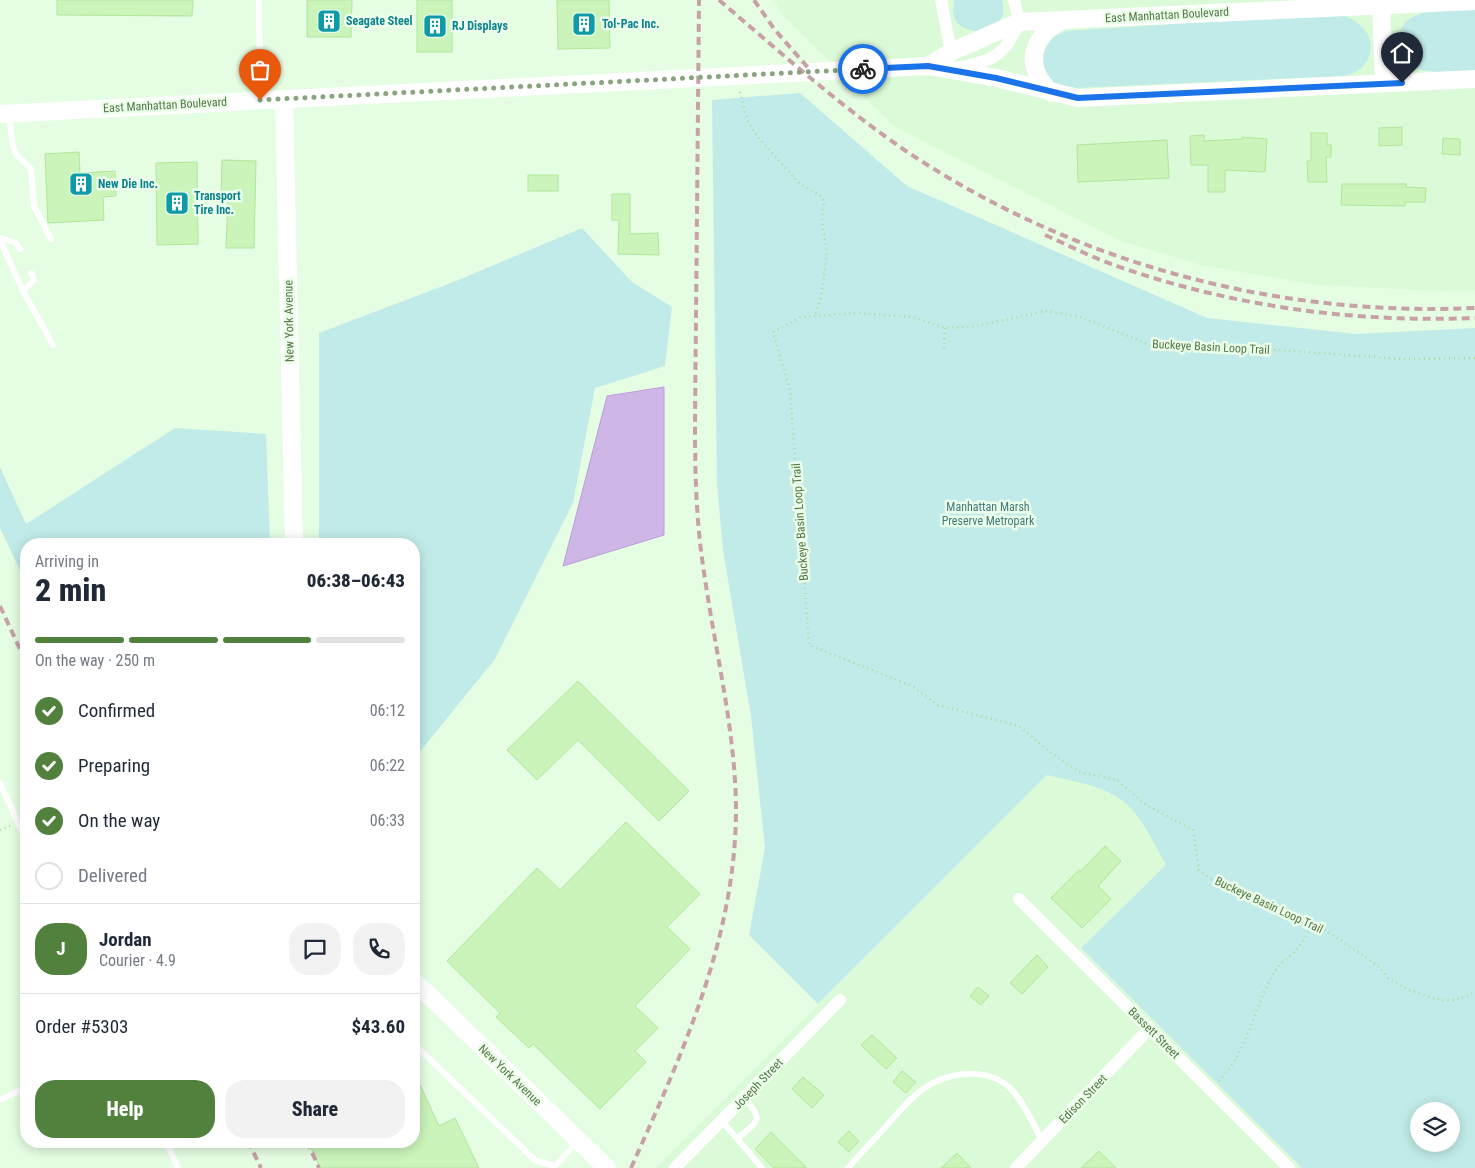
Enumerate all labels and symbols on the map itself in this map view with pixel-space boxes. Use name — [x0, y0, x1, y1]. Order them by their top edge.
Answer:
street label: East Manhattan Boulevard — [1105, 5, 1229, 25]
building icon: Seagate Steel — [316, 8, 342, 34]
building icon: Tol-Pac Inc. — [571, 11, 597, 37]
building icon: RJ Displays — [422, 13, 448, 39]
place label: Seagate Steel — [346, 14, 412, 28]
place label: Tol-Pac Inc. — [602, 17, 659, 31]
place label: RJ Displays — [452, 19, 508, 33]
pin — [1381, 32, 1423, 83]
courier — [838, 44, 888, 94]
pin — [239, 49, 281, 100]
street label: East Manhattan Boulevard — [103, 95, 227, 115]
building icon: New Die Inc. — [68, 171, 94, 197]
place label: New Die Inc. — [98, 177, 158, 191]
place label: Transport Tire Inc. — [194, 189, 241, 217]
building icon: Transport Tire Inc. — [164, 190, 190, 216]
street label: New York Avenue — [281, 280, 297, 362]
street label: Buckeye Basin Loop Trail — [1152, 337, 1270, 357]
street label: Buckeye Basin Loop Trail — [789, 463, 811, 581]
park label: Manhattan Marsh Preserve Metropark — [942, 500, 1035, 528]
street label: Buckeye Basin Loop Trail — [1213, 874, 1325, 936]
street label: Bassett Street — [1125, 1004, 1183, 1062]
street label: New York Avenue — [476, 1042, 545, 1109]
street label: Joseph Street — [730, 1055, 786, 1112]
street label: Edison Street — [1056, 1071, 1110, 1126]

